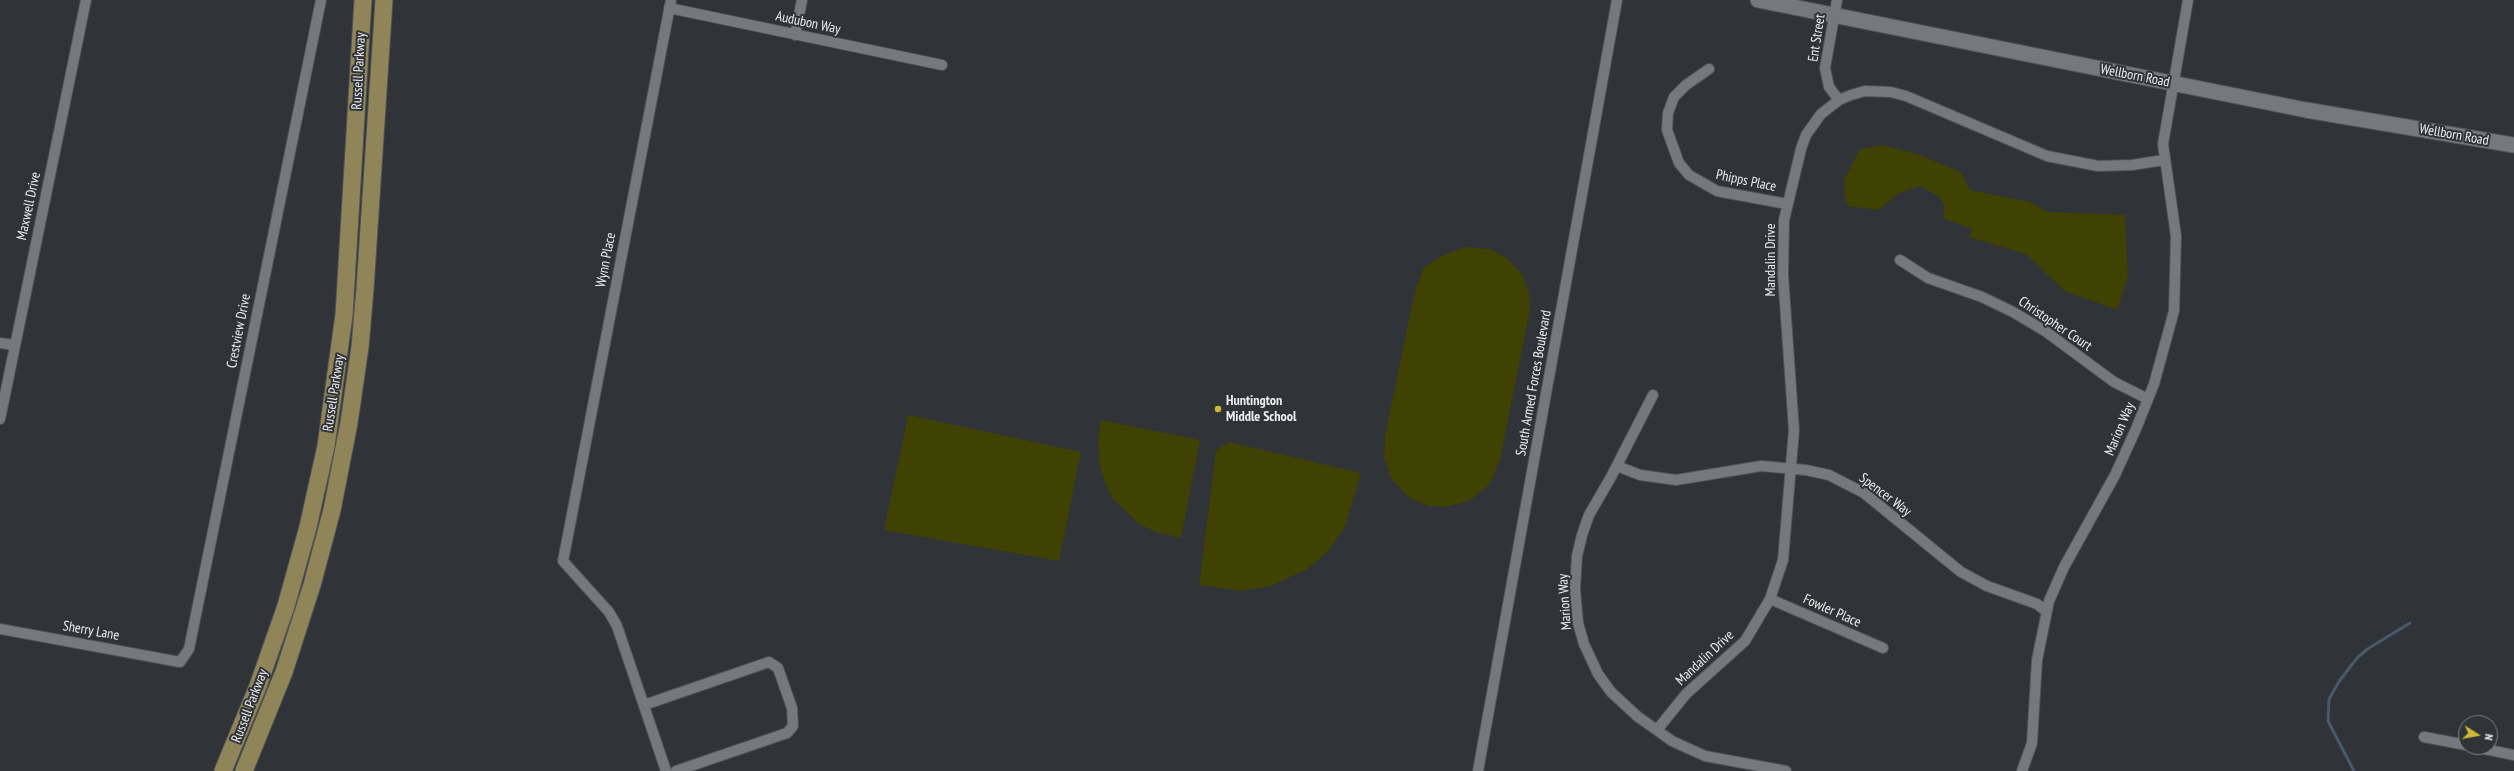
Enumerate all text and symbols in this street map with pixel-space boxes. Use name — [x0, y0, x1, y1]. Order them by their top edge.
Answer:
street label: Audubon Way — [774, 8, 842, 38]
street label: Ent Street — [1805, 13, 1829, 63]
street label: Russell Parkway — [349, 32, 369, 110]
street label: Wellborn Road — [2099, 61, 2171, 91]
street label: Wellborn Road — [2418, 121, 2490, 149]
street label: Phipps Place — [1714, 166, 1778, 196]
street label: Maxwell Drive — [14, 170, 44, 242]
street label: Mandalin Drive — [1763, 223, 1779, 297]
street label: Wynn Place — [592, 231, 620, 289]
street label: Crestview Drive — [224, 293, 254, 369]
street label: Christopher Court — [2015, 293, 2095, 355]
street label: South Armed Forces Boulevard — [1513, 309, 1555, 457]
street label: Russell Parkway — [320, 353, 348, 433]
place label: Huntington Middle School — [1226, 393, 1296, 426]
street label: Marion Way — [2101, 400, 2139, 458]
marker: Huntington Middle School — [1213, 404, 1223, 414]
street label: Spencer Way — [1856, 470, 1914, 520]
street label: Marion Way — [1555, 573, 1575, 631]
street label: Fowler Place — [1800, 591, 1864, 631]
street label: Sherry Lane — [61, 618, 121, 644]
street label: Mandalin Drive — [1673, 627, 1737, 689]
street label: Russell Parkway — [228, 667, 272, 745]
north arrow — [2458, 715, 2498, 755]
text: N — [2481, 733, 2496, 741]

